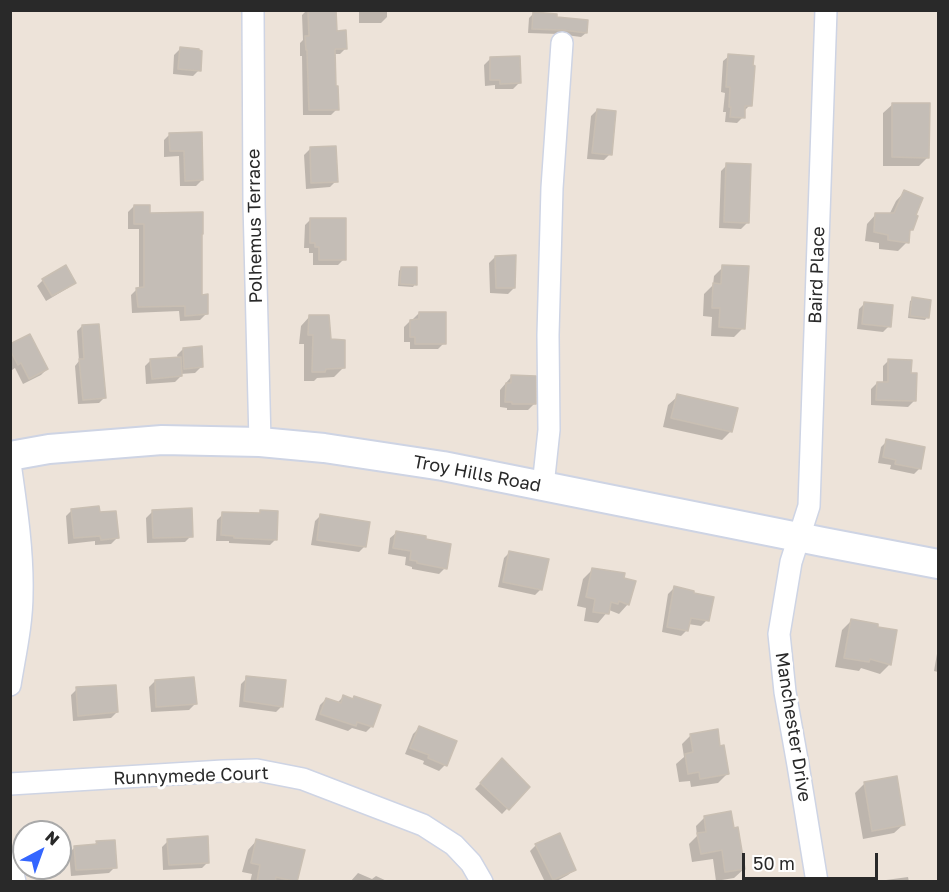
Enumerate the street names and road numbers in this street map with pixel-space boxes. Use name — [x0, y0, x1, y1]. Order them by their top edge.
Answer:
street label: Polhemus Terrace — [243, 148, 267, 304]
street label: Baird Place — [805, 226, 829, 324]
street label: Troy Hills Road — [411, 451, 543, 497]
street label: Manchester Drive — [770, 651, 816, 803]
street label: Runnymede Court — [113, 762, 269, 790]

